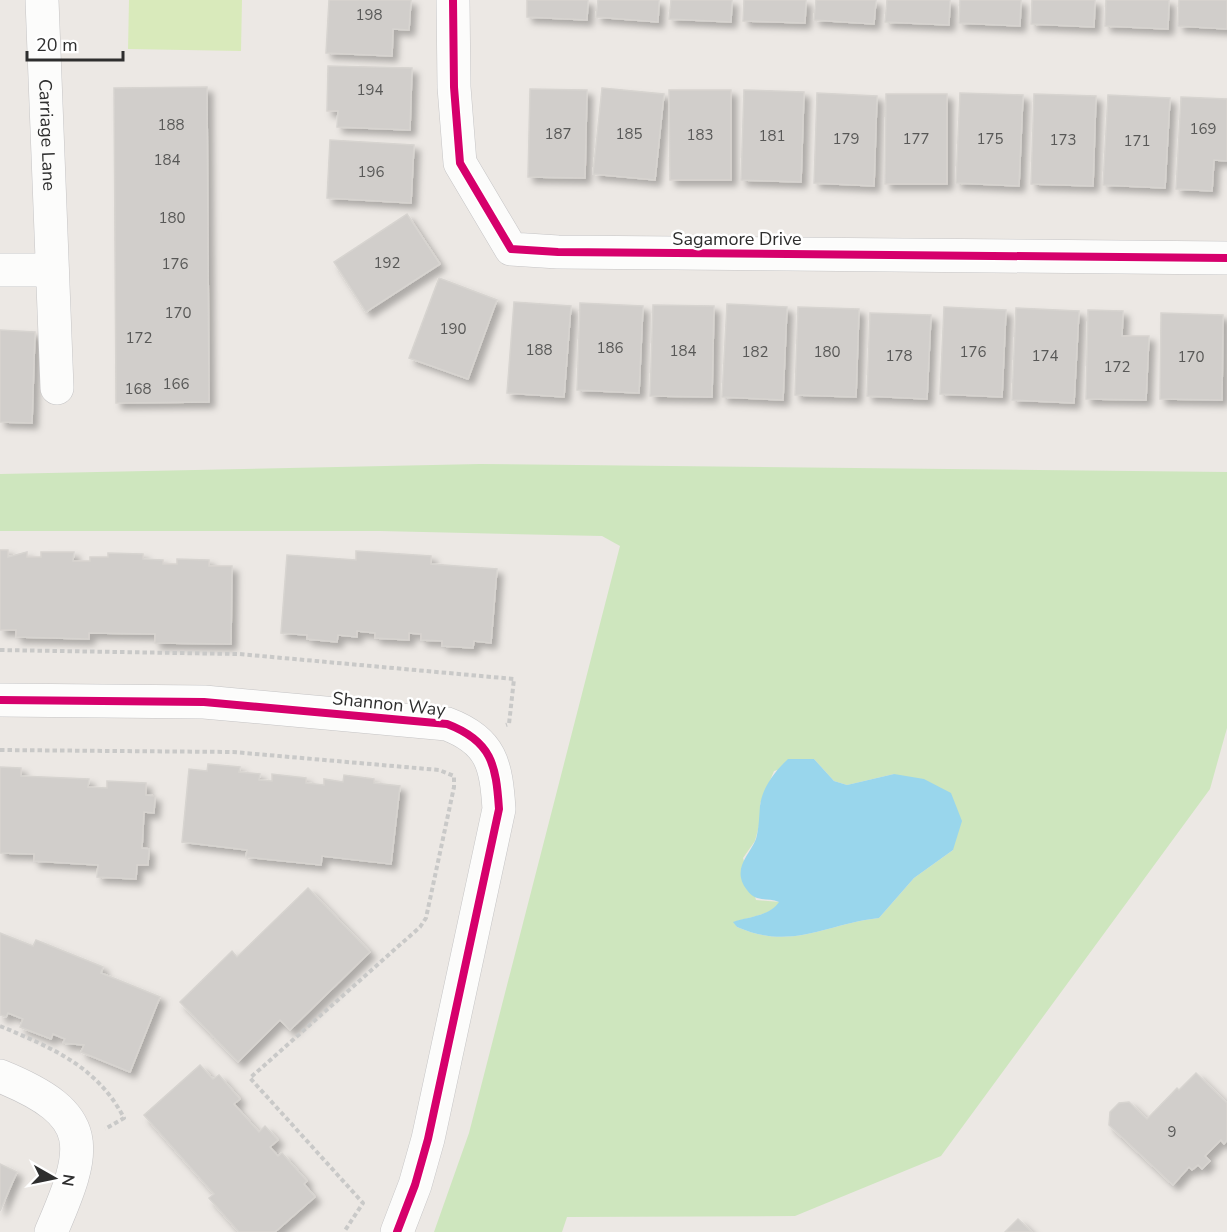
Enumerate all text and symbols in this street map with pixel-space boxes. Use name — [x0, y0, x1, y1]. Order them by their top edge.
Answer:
house number: 198 — [355, 5, 383, 25]
scale bar — [27, 24, 123, 62]
text: 20 m — [36, 33, 78, 57]
street label: Carriage Lane — [33, 79, 61, 191]
house number: 194 — [356, 80, 384, 100]
house number: 188 — [157, 115, 185, 135]
house number: 169 — [1189, 119, 1217, 139]
house number: 187 — [544, 124, 572, 144]
house number: 185 — [615, 124, 643, 144]
house number: 183 — [686, 125, 714, 145]
house number: 181 — [758, 126, 786, 146]
house number: 179 — [832, 129, 860, 149]
house number: 177 — [902, 129, 930, 149]
house number: 175 — [976, 129, 1004, 149]
house number: 173 — [1049, 130, 1077, 150]
house number: 171 — [1123, 131, 1151, 151]
house number: 184 — [153, 150, 181, 170]
house number: 196 — [357, 162, 385, 182]
house number: 180 — [158, 208, 186, 228]
street label: Sagamore Drive — [672, 227, 802, 251]
house number: 192 — [373, 253, 401, 273]
house number: 176 — [161, 254, 189, 274]
house number: 170 — [164, 303, 192, 323]
house number: 190 — [439, 319, 467, 339]
house number: 172 — [125, 328, 153, 348]
house number: 186 — [596, 338, 624, 358]
house number: 188 — [525, 340, 553, 360]
house number: 184 — [669, 341, 697, 361]
house number: 182 — [741, 342, 769, 362]
house number: 180 — [813, 342, 841, 362]
house number: 176 — [959, 342, 987, 362]
house number: 178 — [885, 346, 913, 366]
house number: 174 — [1031, 346, 1059, 366]
house number: 170 — [1177, 347, 1205, 367]
house number: 172 — [1103, 357, 1131, 377]
house number: 166 — [162, 374, 190, 394]
house number: 168 — [124, 379, 152, 399]
street label: Shannon Way — [331, 686, 447, 722]
house number: 9 — [1167, 1122, 1177, 1142]
north arrow — [24, 1148, 84, 1208]
text: N — [56, 1173, 80, 1188]

